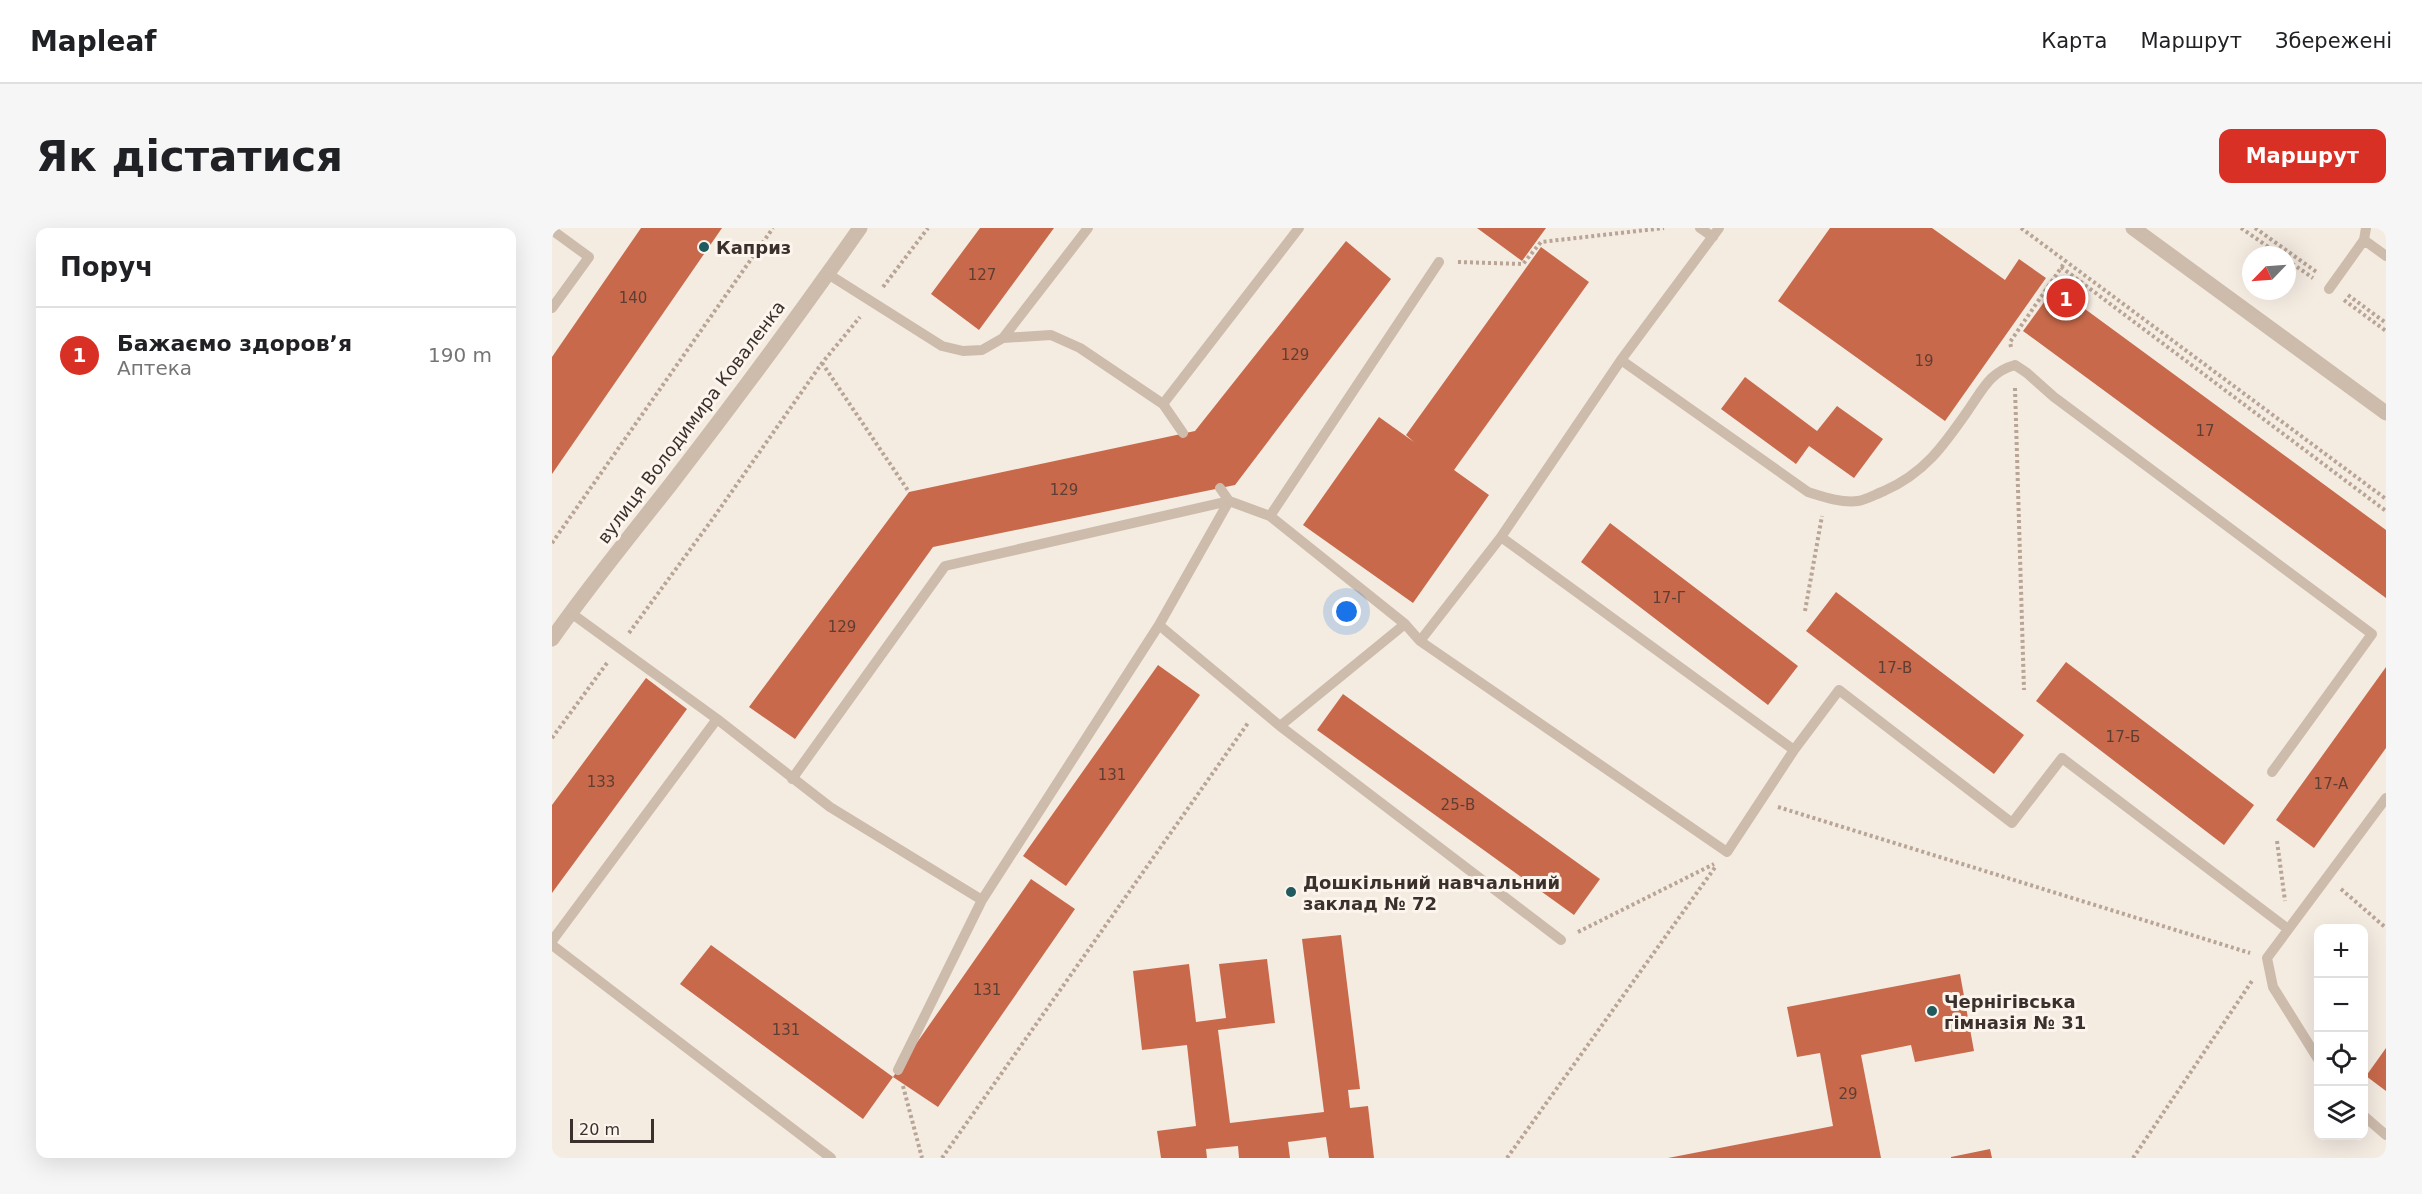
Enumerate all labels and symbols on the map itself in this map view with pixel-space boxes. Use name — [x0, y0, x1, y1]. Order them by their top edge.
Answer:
place label: Каприз — [716, 237, 791, 258]
marker: Каприз — [697, 240, 711, 254]
north arrow — [2242, 246, 2296, 300]
house number: 127 — [968, 266, 996, 284]
pin: 1 — [2046, 276, 2086, 320]
house number: 140 — [619, 289, 647, 307]
street label: вулиця Володимира Коваленка — [593, 297, 789, 547]
house number: 129 — [1281, 346, 1309, 364]
house number: 19 — [1914, 352, 1934, 370]
house number: 17 — [2195, 422, 2215, 440]
house number: 129 — [1050, 481, 1078, 499]
house number: 17-Г — [1652, 589, 1686, 607]
your location — [1332, 597, 1361, 626]
house number: 129 — [828, 618, 856, 636]
house number: 17-В — [1878, 659, 1912, 677]
house number: 17-Б — [2106, 728, 2140, 746]
house number: 131 — [1098, 766, 1126, 784]
house number: 133 — [587, 773, 615, 791]
house number: 17-А — [2314, 775, 2349, 793]
house number: 25-В — [1441, 796, 1475, 814]
place label: Дошкільний навчальний заклад № 72 — [1303, 872, 1560, 914]
marker: Дошкільний навчальний заклад № 72 — [1284, 885, 1298, 899]
house number: 131 — [973, 981, 1001, 999]
place label: Чернігівська гімназія № 31 — [1944, 991, 2086, 1033]
marker: Чернігівська гімназія № 31 — [1925, 1004, 1939, 1018]
house number: 131 — [772, 1021, 800, 1039]
house number: 29 — [1838, 1085, 1858, 1103]
scale bar — [570, 1116, 654, 1144]

